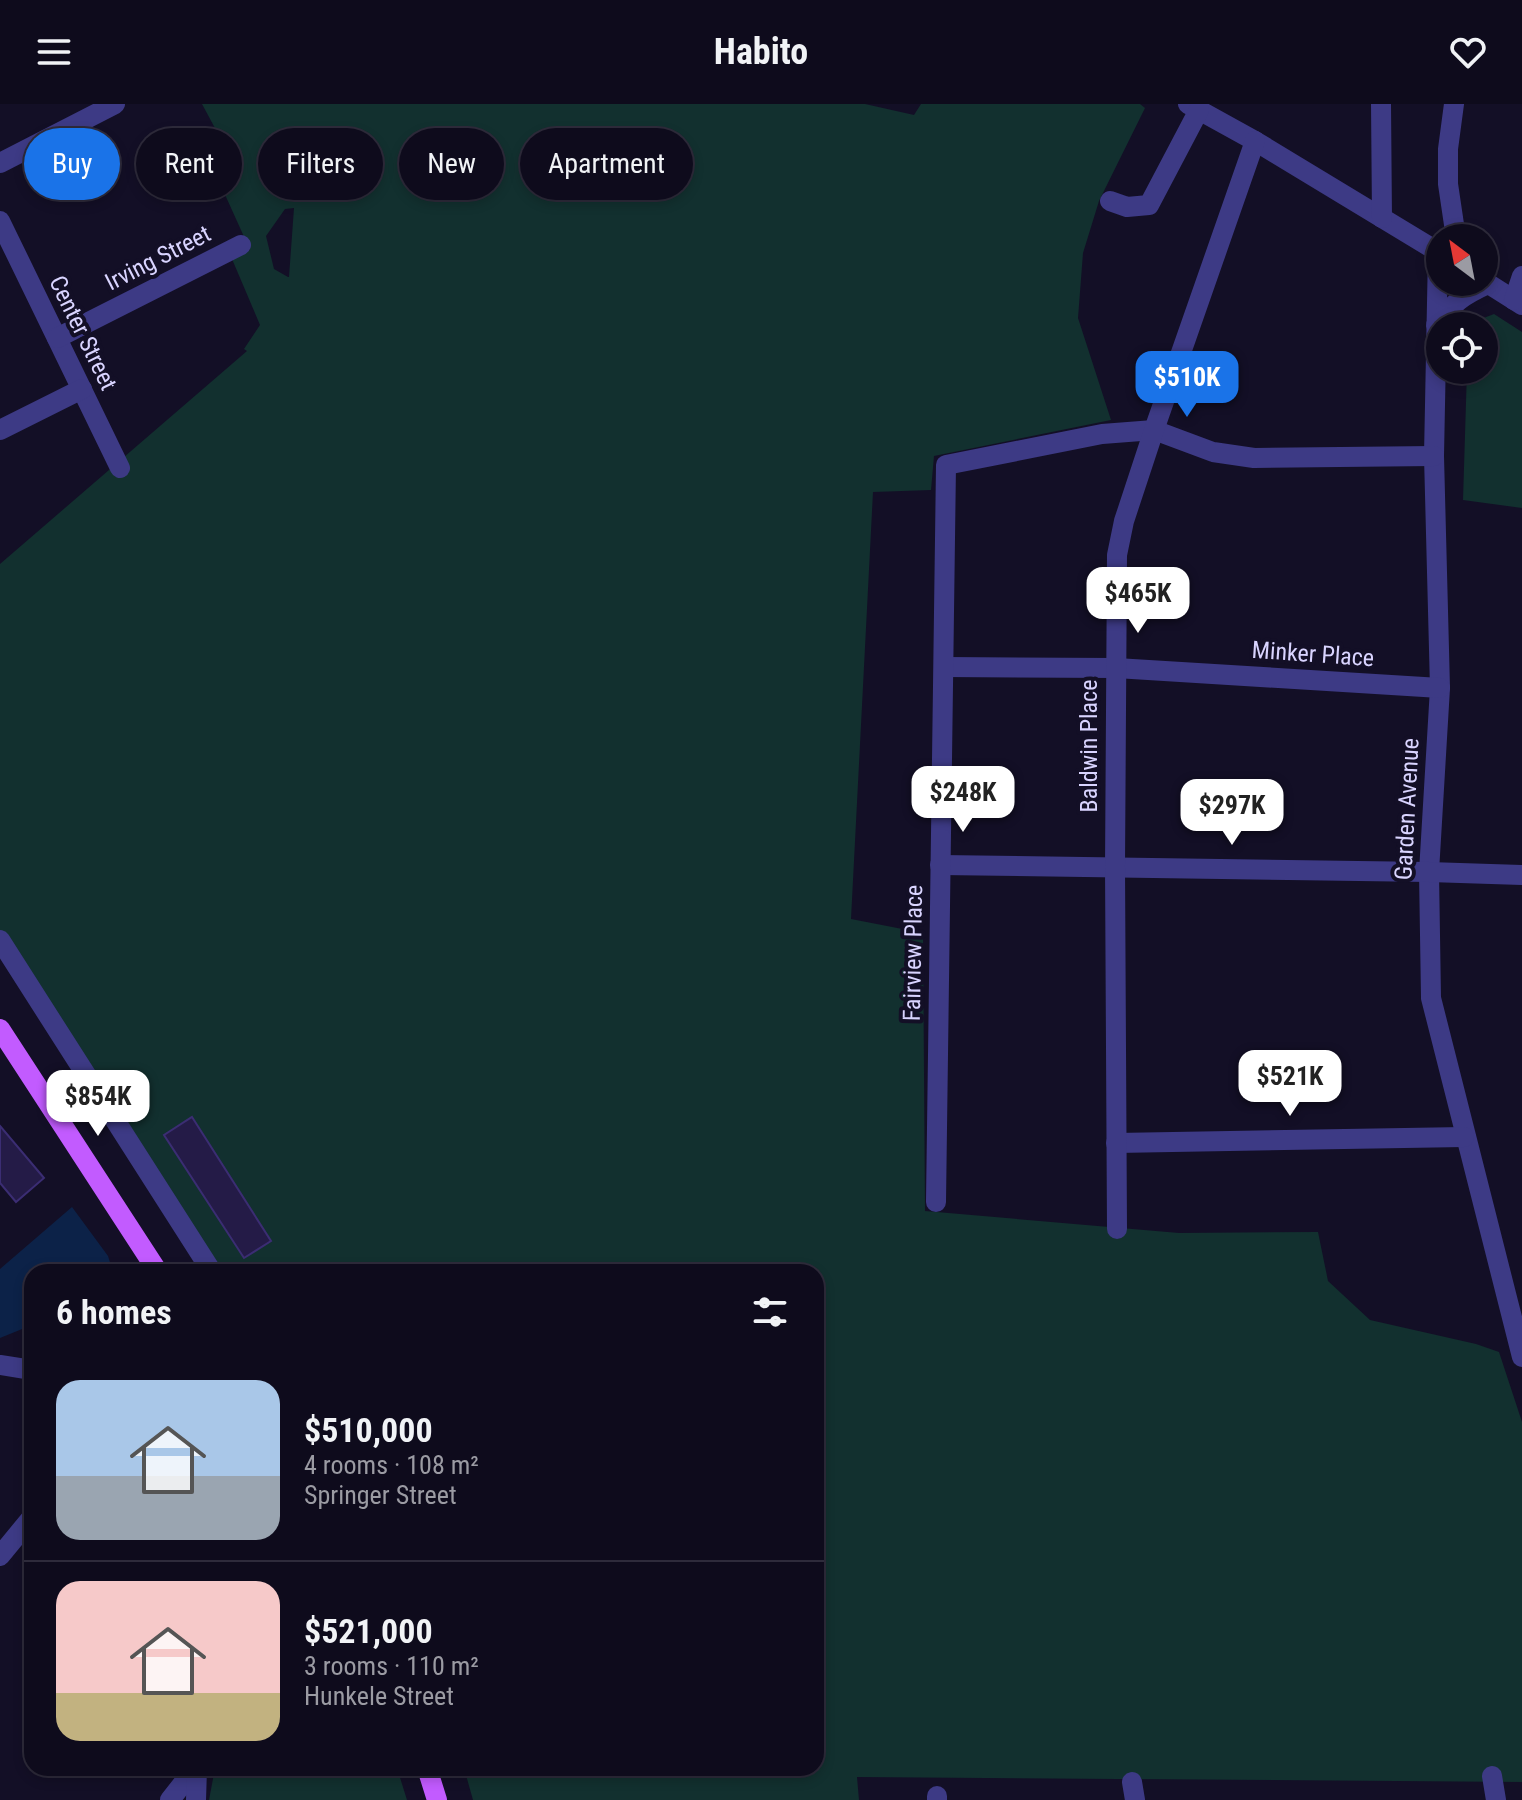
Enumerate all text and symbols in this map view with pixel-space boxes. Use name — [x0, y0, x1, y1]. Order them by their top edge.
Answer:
icon: menu — [32, 30, 76, 74]
icon: heart — [1446, 30, 1490, 74]
text: Habito — [714, 31, 808, 73]
chip: Buy — [24, 128, 120, 200]
chip: Rent — [136, 128, 242, 200]
chip: Filters — [258, 128, 383, 200]
chip: New — [399, 128, 504, 200]
chip: Apartment — [520, 128, 693, 200]
street label: Irving Street — [101, 220, 215, 296]
north arrow — [1426, 224, 1498, 296]
map controls — [1426, 224, 1498, 384]
street label: Center Street — [43, 271, 123, 395]
button: locate — [1426, 312, 1498, 384]
pin: $510K — [1131, 351, 1243, 419]
text: $510K — [1154, 362, 1220, 392]
pin: $465K — [1082, 567, 1194, 635]
text: $465K — [1105, 578, 1171, 608]
street label: Minker Place — [1251, 636, 1375, 672]
street label: Baldwin Place — [1075, 680, 1103, 812]
street label: Garden Avenue — [1389, 737, 1425, 881]
pin: $248K — [907, 766, 1019, 834]
text: $248K — [930, 777, 996, 807]
pin: $297K — [1176, 779, 1288, 847]
text: $297K — [1199, 790, 1265, 820]
street label: Fairview Place — [898, 885, 928, 1021]
pin: $521K — [1234, 1050, 1346, 1118]
text: $521K — [1257, 1061, 1323, 1091]
pin: $854K — [42, 1070, 154, 1138]
text: $854K — [65, 1081, 131, 1111]
icon: filters — [748, 1290, 792, 1334]
text: 6 homes — [56, 1292, 172, 1332]
text: $510,000 — [304, 1410, 433, 1450]
icon: home — [120, 1412, 216, 1508]
text: 4 rooms · 108 m² — [304, 1450, 479, 1480]
text: Springer Street — [304, 1480, 457, 1510]
text: $521,000 — [304, 1611, 433, 1651]
icon: home — [120, 1613, 216, 1709]
text: 3 rooms · 110 m² — [304, 1651, 479, 1681]
text: Hunkele Street — [304, 1681, 454, 1711]

